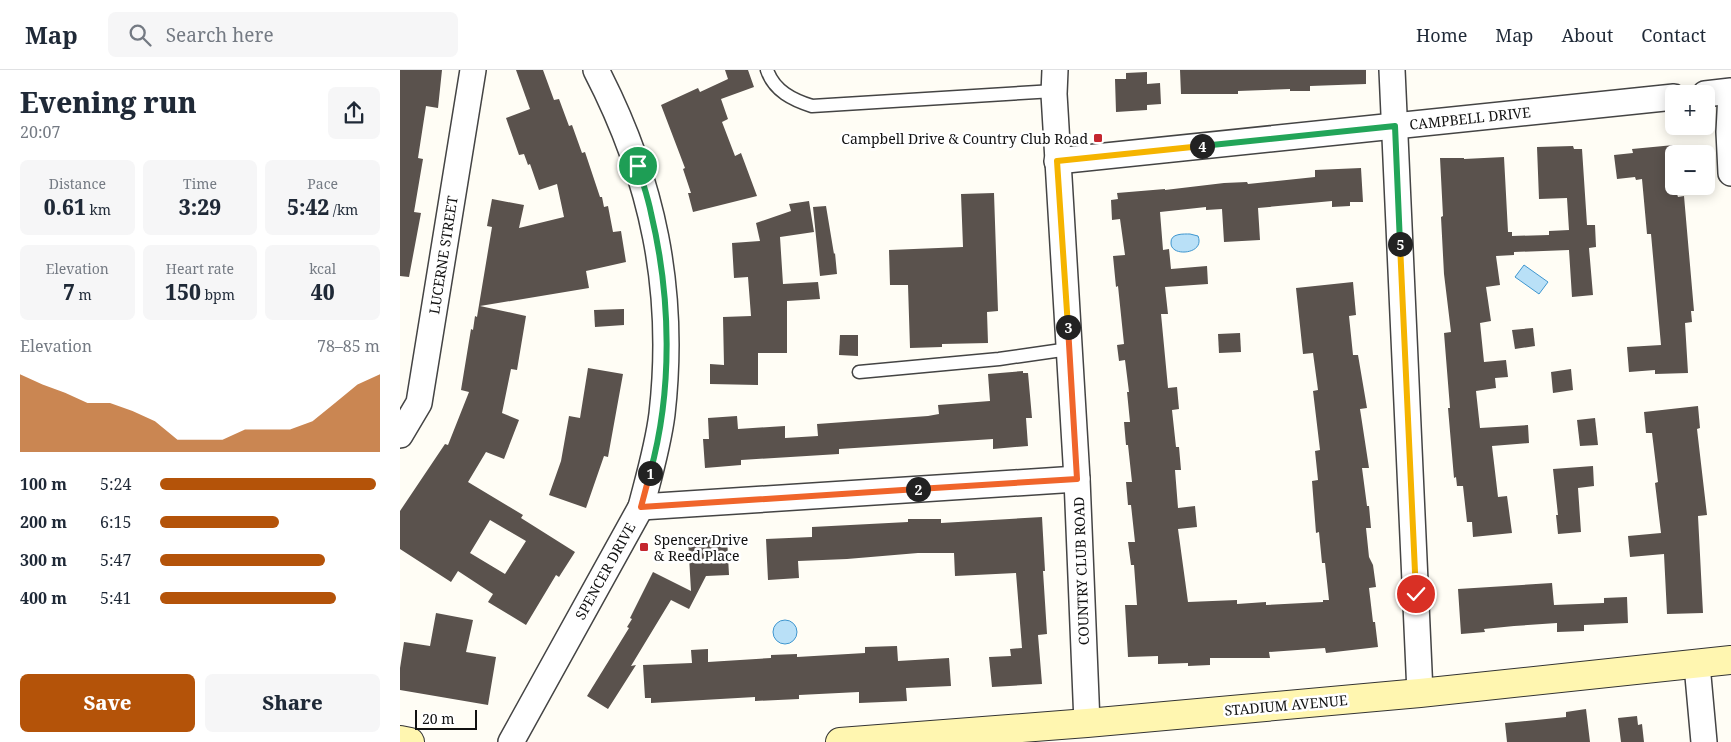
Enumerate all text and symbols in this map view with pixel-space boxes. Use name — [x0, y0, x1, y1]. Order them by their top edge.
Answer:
search box — [108, 12, 458, 57]
text: Map — [25, 18, 78, 51]
icon: search — [126, 21, 154, 49]
text: Search here — [166, 22, 274, 48]
text: Home — [1416, 23, 1467, 47]
text: Map — [1495, 23, 1533, 47]
text: About — [1561, 23, 1613, 47]
text: Contact — [1641, 23, 1706, 47]
text: Evening run — [20, 83, 197, 121]
map controls — [1665, 85, 1715, 195]
button: + — [1665, 85, 1715, 135]
button: share — [328, 87, 380, 139]
street label: CAMPBELL DRIVE — [1408, 102, 1532, 134]
text: 20:07 — [20, 121, 60, 143]
place label: Campbell Drive & Country Club Road — [841, 129, 1088, 148]
marker: Campbell Drive & Country Club Road — [1092, 132, 1104, 144]
pin: 4 — [1190, 134, 1214, 158]
text: 4 — [1199, 137, 1206, 156]
pin — [617, 145, 659, 187]
button: − — [1665, 145, 1715, 195]
icon: arrive — [624, 152, 652, 180]
text: Distance — [49, 174, 106, 193]
text: Time — [183, 174, 217, 193]
text: Pace — [307, 174, 338, 193]
text: 0.61 — [44, 193, 86, 221]
text: 3:29 — [179, 193, 221, 221]
text: 5:42 — [287, 193, 329, 221]
street label: LUCERNE STREET — [424, 194, 462, 315]
text: km — [86, 200, 111, 219]
text: /km — [329, 200, 358, 219]
pin: 5 — [1388, 232, 1412, 256]
text: 5 — [1397, 235, 1404, 254]
text: Elevation — [46, 259, 109, 278]
text: Heart rate — [166, 259, 234, 278]
text: kcal — [309, 259, 336, 278]
text: 7 — [63, 278, 75, 306]
text: 150 — [165, 278, 201, 306]
text: 40 — [311, 278, 335, 306]
text: m — [75, 285, 92, 304]
text: bpm — [201, 285, 235, 304]
pin: 3 — [1056, 314, 1080, 340]
text: 3 — [1065, 318, 1072, 337]
text: Elevation — [20, 335, 92, 357]
text: 78–85 m — [317, 335, 380, 357]
pin: 1 — [638, 460, 662, 486]
text: 1 — [647, 464, 654, 483]
text: 100 m — [20, 473, 67, 495]
text: 5:24 — [100, 473, 131, 495]
pin: 2 — [906, 476, 930, 502]
text: 2 — [915, 480, 922, 499]
street label: COUNTRY CLUB ROAD — [1069, 496, 1093, 646]
text: 200 m — [20, 511, 67, 533]
text: 6:15 — [100, 511, 131, 533]
street label: SPENCER DRIVE — [570, 519, 640, 623]
place label: Spencer Drive & Reed Place — [654, 530, 748, 565]
marker: Spencer Drive & Reed Place — [638, 541, 650, 553]
text: 300 m — [20, 549, 67, 571]
text: 5:47 — [100, 549, 131, 571]
pin — [1395, 573, 1437, 615]
icon: check — [1402, 580, 1430, 608]
text: 400 m — [20, 587, 67, 609]
text: 5:41 — [100, 587, 131, 609]
button: Save — [20, 674, 195, 732]
button: Share — [205, 674, 380, 732]
street label: STADIUM AVENUE — [1224, 690, 1349, 720]
scale bar — [415, 707, 478, 730]
text: 20 m — [422, 709, 455, 728]

